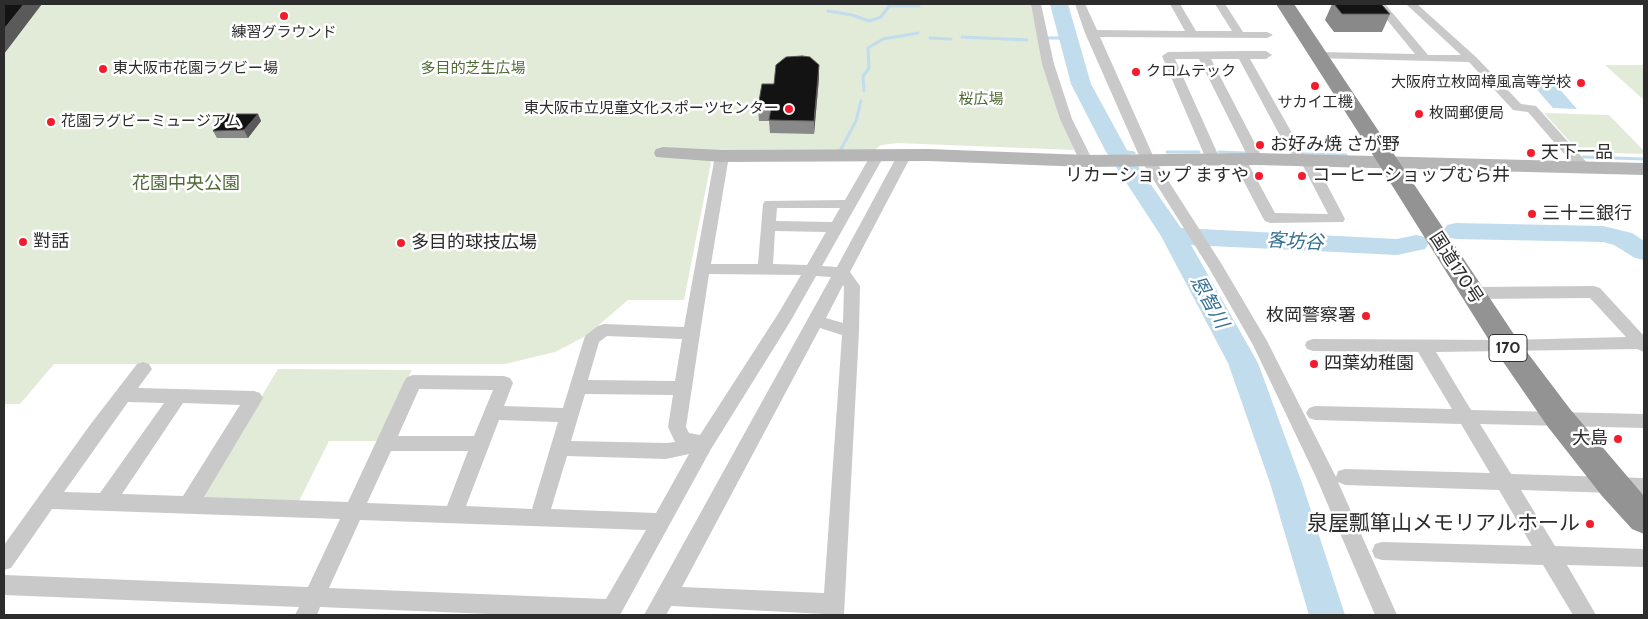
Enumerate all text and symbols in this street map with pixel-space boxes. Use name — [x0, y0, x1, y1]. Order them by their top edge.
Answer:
marker: 練習グラウンド — [278, 10, 290, 22]
place label: 練習グラウンド — [232, 24, 336, 42]
place label: 東大阪市花園ラグビー場 — [113, 60, 278, 78]
park label: 多目的芝生広場 — [421, 60, 525, 78]
marker: 東大阪市花園ラグビー場 — [97, 63, 109, 75]
place label: クロムテック — [1146, 63, 1236, 81]
marker: クロムテック — [1130, 66, 1142, 78]
place label: 大阪府立枚岡樟風高等学校 — [1391, 74, 1571, 92]
marker: 大阪府立枚岡樟風高等学校 — [1575, 77, 1587, 89]
marker: サカイ工機 — [1309, 80, 1321, 92]
park label: 桜広場 — [959, 91, 1003, 109]
place label: サカイ工機 — [1278, 94, 1352, 112]
place label: 東大阪市立児童文化スポーツセンター — [524, 100, 779, 118]
marker: 東大阪市立児童文化スポーツセンター — [783, 103, 795, 115]
place label: 枚岡郵便局 — [1429, 105, 1504, 123]
marker: 枚岡郵便局 — [1413, 108, 1425, 120]
place label: 花園ラグビーミュージアム — [61, 113, 241, 131]
marker: 花園ラグビーミュージアム — [45, 116, 57, 128]
place label: お好み焼 さが野 — [1270, 134, 1400, 156]
marker: お好み焼 さが野 — [1254, 139, 1266, 151]
place label: 天下一品 — [1541, 142, 1613, 164]
marker: 天下一品 — [1525, 147, 1537, 159]
place label: リカーショップ ますや — [1065, 165, 1249, 187]
place label: コーヒーショップむら井 — [1312, 165, 1510, 187]
marker: リカーショップ ますや — [1253, 170, 1265, 182]
marker: コーヒーショップむら井 — [1296, 170, 1308, 182]
park label: 花園中央公園 — [132, 173, 240, 195]
place label: 三十三銀行 — [1542, 203, 1632, 225]
marker: 三十三銀行 — [1526, 208, 1538, 220]
street label: 国道170号 — [1425, 228, 1487, 308]
water label: 客坊谷 — [1266, 229, 1324, 255]
place label: 對話 — [33, 231, 69, 253]
place label: 多目的球技広場 — [411, 232, 537, 254]
marker: 對話 — [17, 236, 29, 248]
marker: 多目的球技広場 — [395, 237, 407, 249]
water label: 恩智川 — [1185, 272, 1233, 332]
place label: 枚岡警察署 — [1266, 305, 1356, 327]
marker: 枚岡警察署 — [1360, 310, 1372, 322]
road number: 170 — [1489, 334, 1527, 362]
place label: 四葉幼稚園 — [1324, 353, 1414, 375]
marker: 四葉幼稚園 — [1308, 358, 1320, 370]
place label: 大島 — [1572, 428, 1608, 450]
marker: 大島 — [1612, 433, 1624, 445]
place label: 泉屋瓢箪山メモリアルホール — [1307, 511, 1580, 537]
marker: 泉屋瓢箪山メモリアルホール — [1584, 518, 1596, 530]

